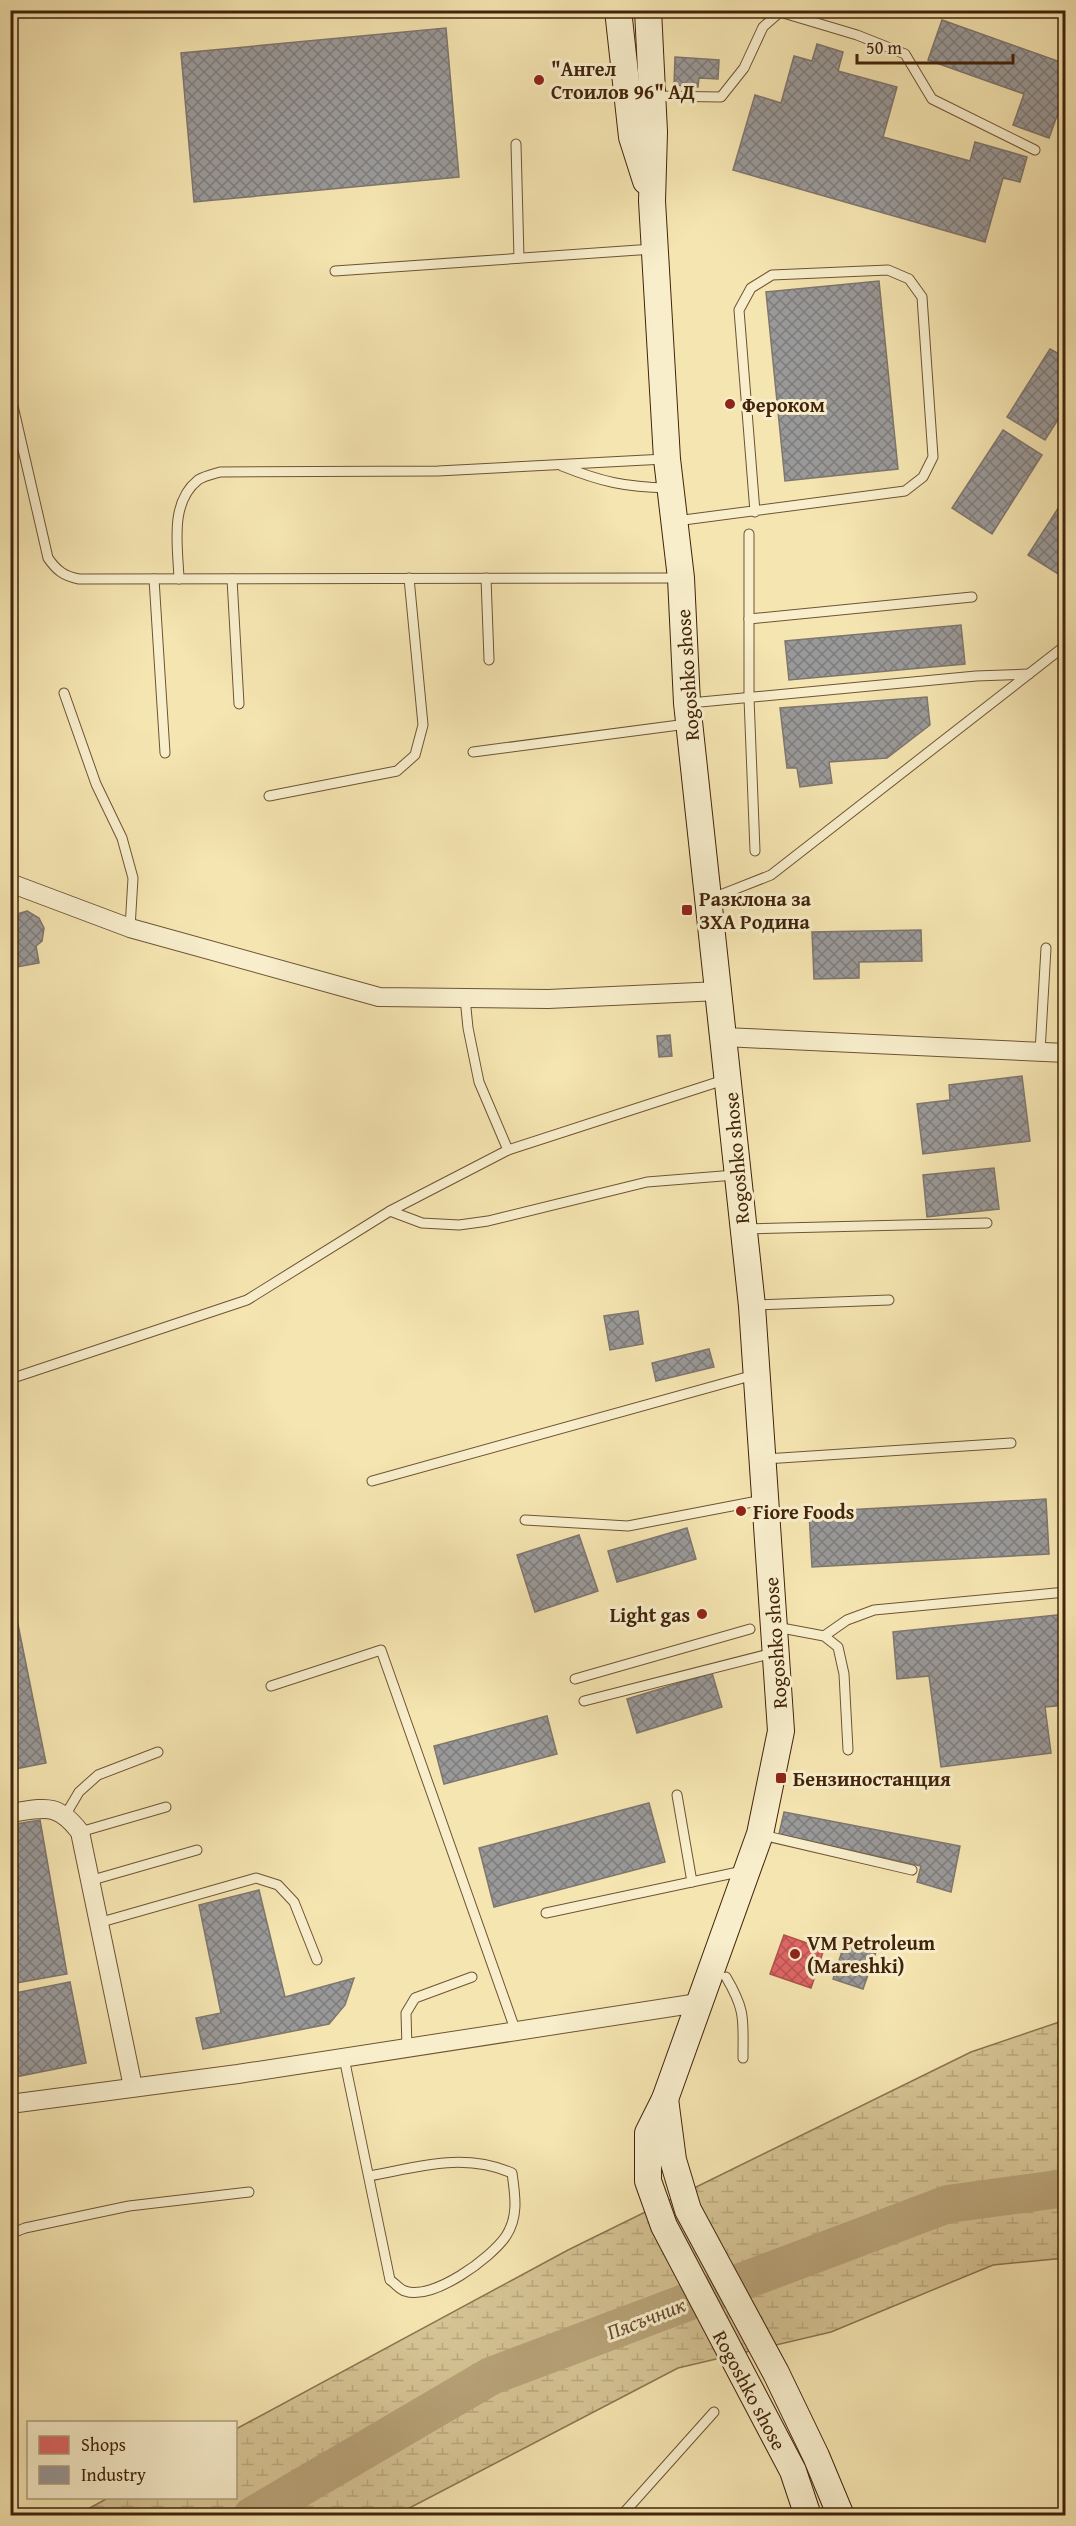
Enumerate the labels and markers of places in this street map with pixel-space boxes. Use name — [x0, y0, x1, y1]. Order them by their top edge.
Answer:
place label: "Ангел Стоилов 96" АД — [551, 54, 695, 106]
marker: "Ангел Стоилов 96" АД — [532, 73, 546, 87]
place label: Фероком — [742, 390, 825, 419]
marker: Фероком — [723, 397, 737, 411]
place label: Разклона за ЗХА Родина — [699, 884, 812, 936]
marker: Разклона за ЗХА Родина — [680, 903, 694, 917]
place label: Fiore Foods — [753, 1497, 854, 1526]
marker: Fiore Foods — [734, 1504, 748, 1518]
place label: Light gas — [610, 1600, 690, 1629]
marker: Light gas — [695, 1607, 709, 1621]
place label: Бензиностанция — [793, 1764, 951, 1793]
marker: Бензиностанция — [774, 1771, 788, 1785]
place label: VM Petroleum (Mareshki) — [807, 1928, 935, 1980]
marker: VM Petroleum (Mareshki) — [788, 1947, 802, 1961]

